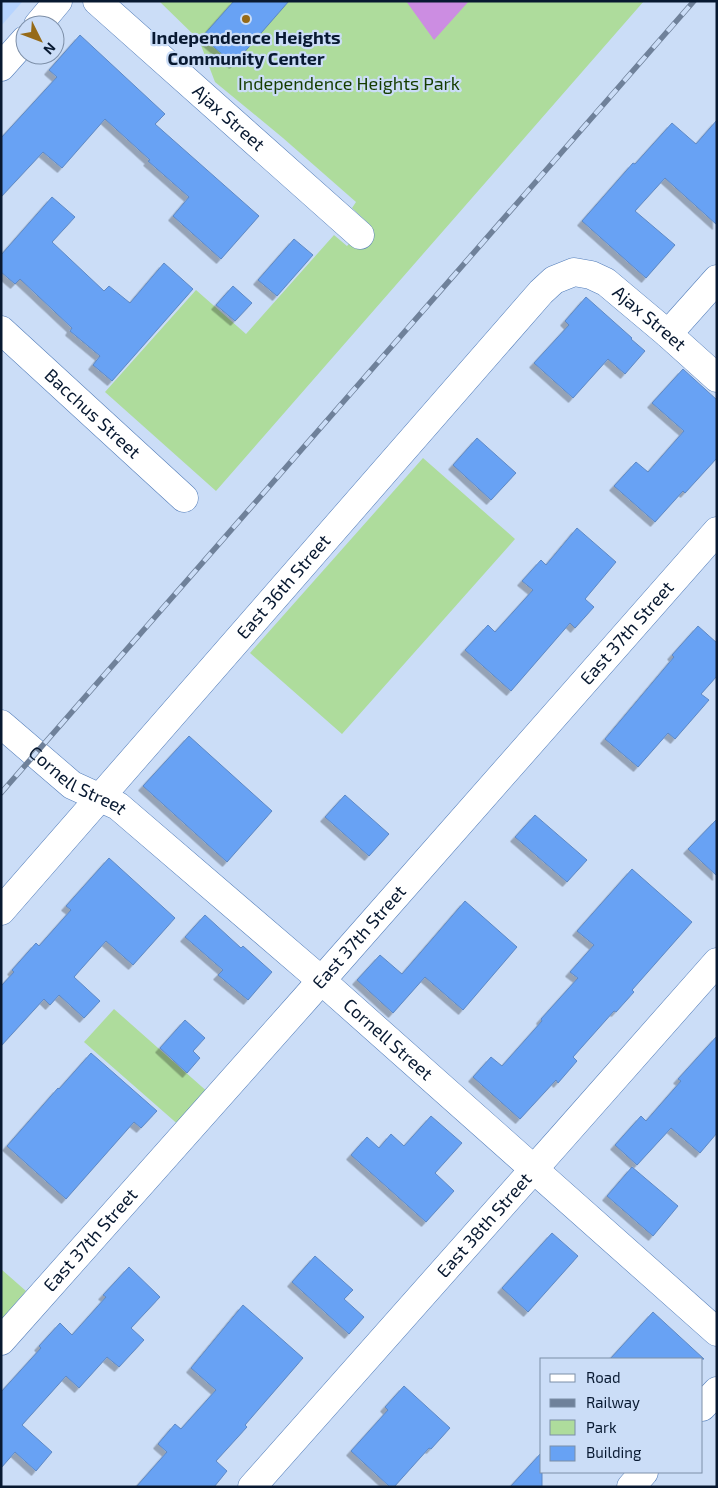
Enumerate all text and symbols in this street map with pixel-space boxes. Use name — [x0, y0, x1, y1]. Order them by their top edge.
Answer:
marker: Independence Heights Community Center — [240, 13, 252, 25]
north arrow — [15, 15, 65, 65]
place label: Independence Heights Community Center — [151, 26, 341, 69]
text: N — [40, 40, 60, 58]
park label: Independence Heights Park — [238, 72, 460, 94]
street label: Ajax Street — [189, 79, 270, 155]
street label: Ajax Street — [609, 280, 691, 355]
street label: Bacchus Street — [40, 364, 146, 463]
street label: East 36th Street — [231, 529, 335, 643]
street label: East 37th Street — [575, 576, 678, 689]
street label: Cornell Street — [25, 741, 132, 819]
street label: East 37th Street — [307, 880, 410, 993]
street label: Cornell Street — [339, 993, 438, 1084]
street label: East 38th Street — [432, 1168, 536, 1282]
street label: East 37th Street — [38, 1183, 142, 1296]
legend — [540, 1358, 703, 1473]
text: Road — [586, 1368, 621, 1386]
text: Railway — [586, 1393, 640, 1411]
text: Park — [586, 1418, 617, 1436]
text: Building — [586, 1443, 642, 1461]

